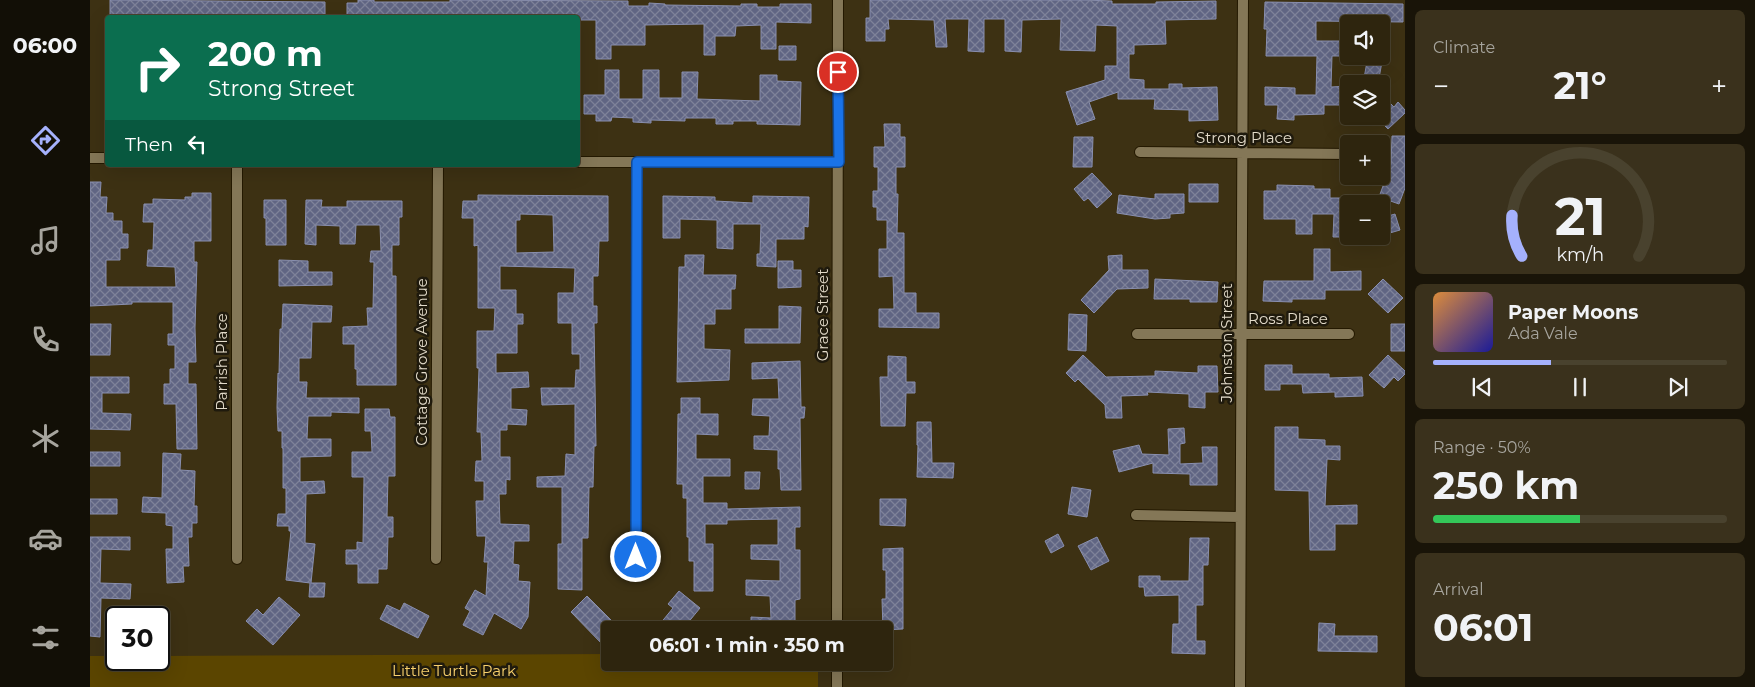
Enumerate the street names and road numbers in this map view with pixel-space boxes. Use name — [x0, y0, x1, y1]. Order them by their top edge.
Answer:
street label: Strong Place — [1196, 128, 1292, 147]
street label: Grace Street — [813, 269, 832, 361]
street label: Cottage Grove Avenue — [412, 278, 431, 446]
street label: Johnston Street — [1217, 283, 1236, 404]
street label: Ross Place — [1248, 309, 1328, 328]
street label: Parrish Place — [212, 313, 231, 411]

